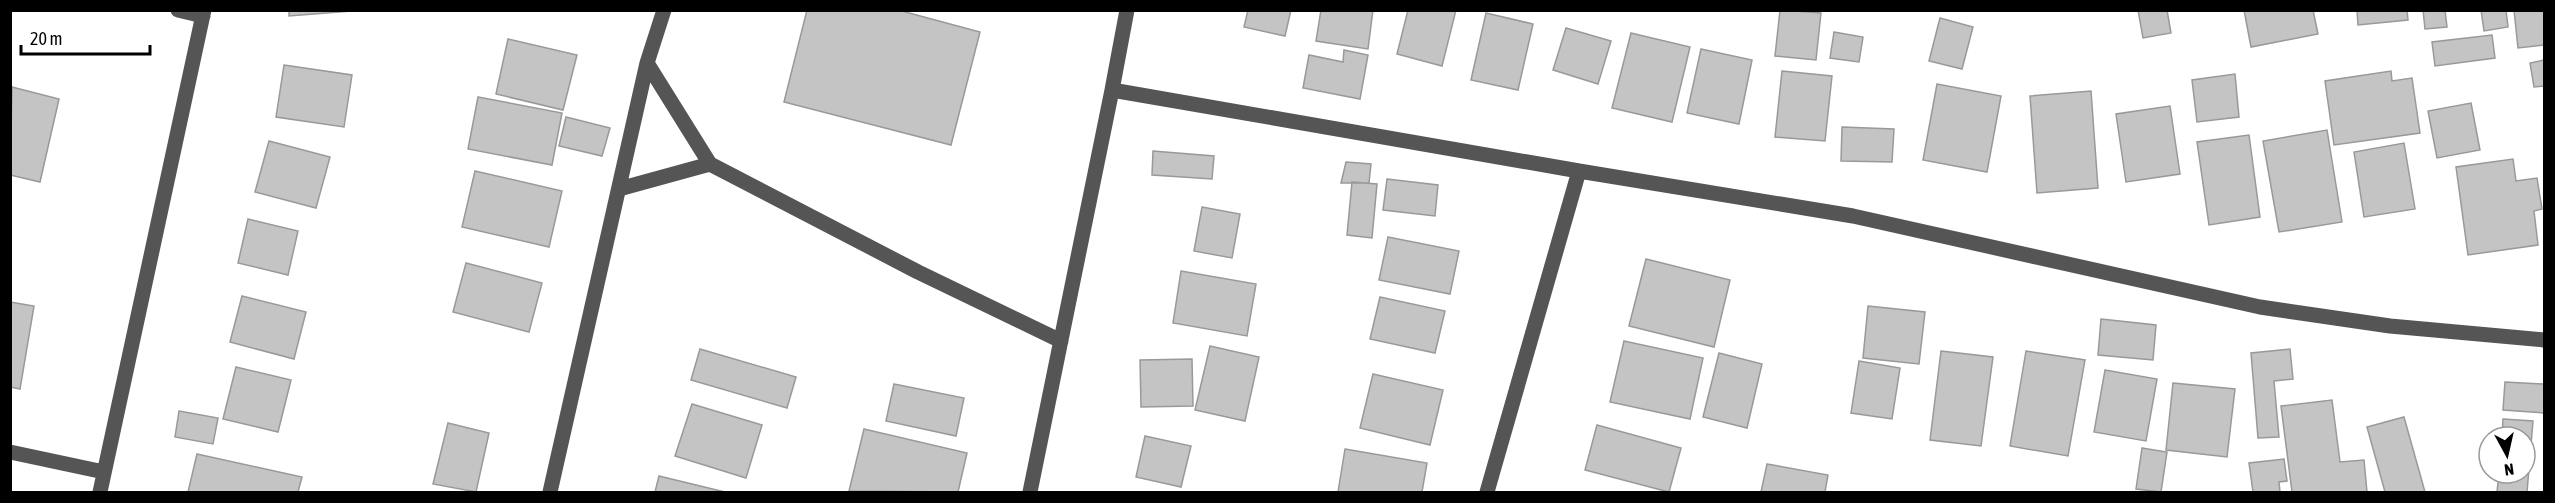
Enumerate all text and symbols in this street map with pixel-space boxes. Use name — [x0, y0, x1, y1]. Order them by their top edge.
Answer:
scale bar — [21, 18, 150, 56]
text: 20 m — [30, 28, 62, 49]
north arrow — [2477, 425, 2537, 485]
text: N — [2503, 460, 2515, 479]

